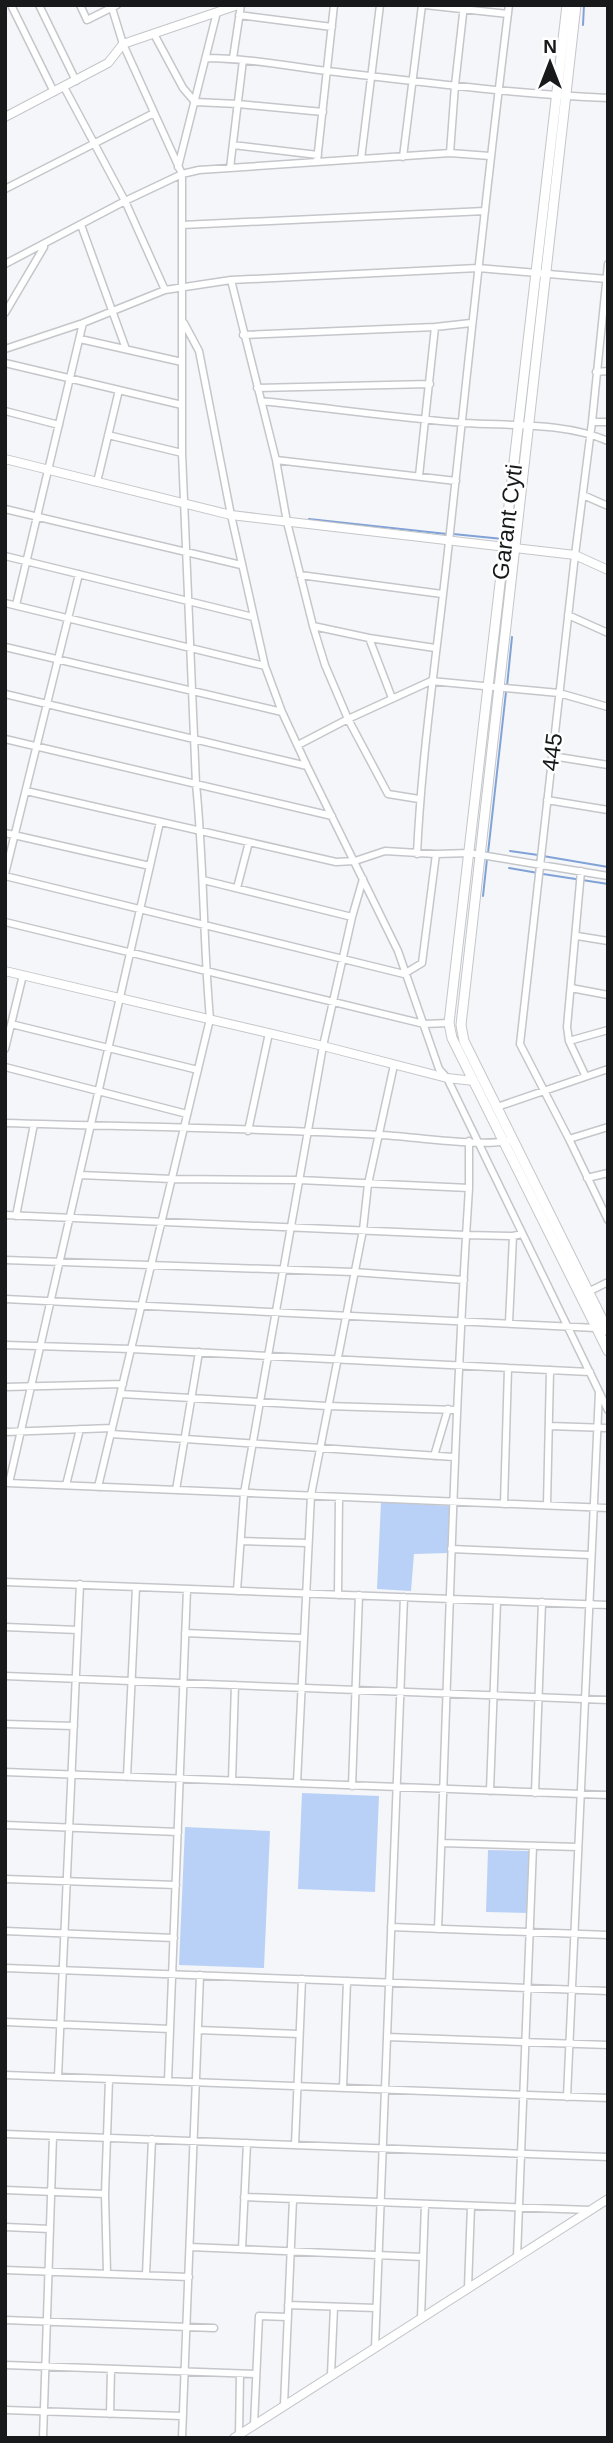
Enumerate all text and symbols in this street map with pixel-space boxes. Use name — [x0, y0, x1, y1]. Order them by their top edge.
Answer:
north arrow — [515, 28, 585, 98]
text: N — [543, 36, 557, 57]
street label: Garant Cyti — [487, 463, 527, 581]
street label: 445 — [537, 731, 567, 773]

